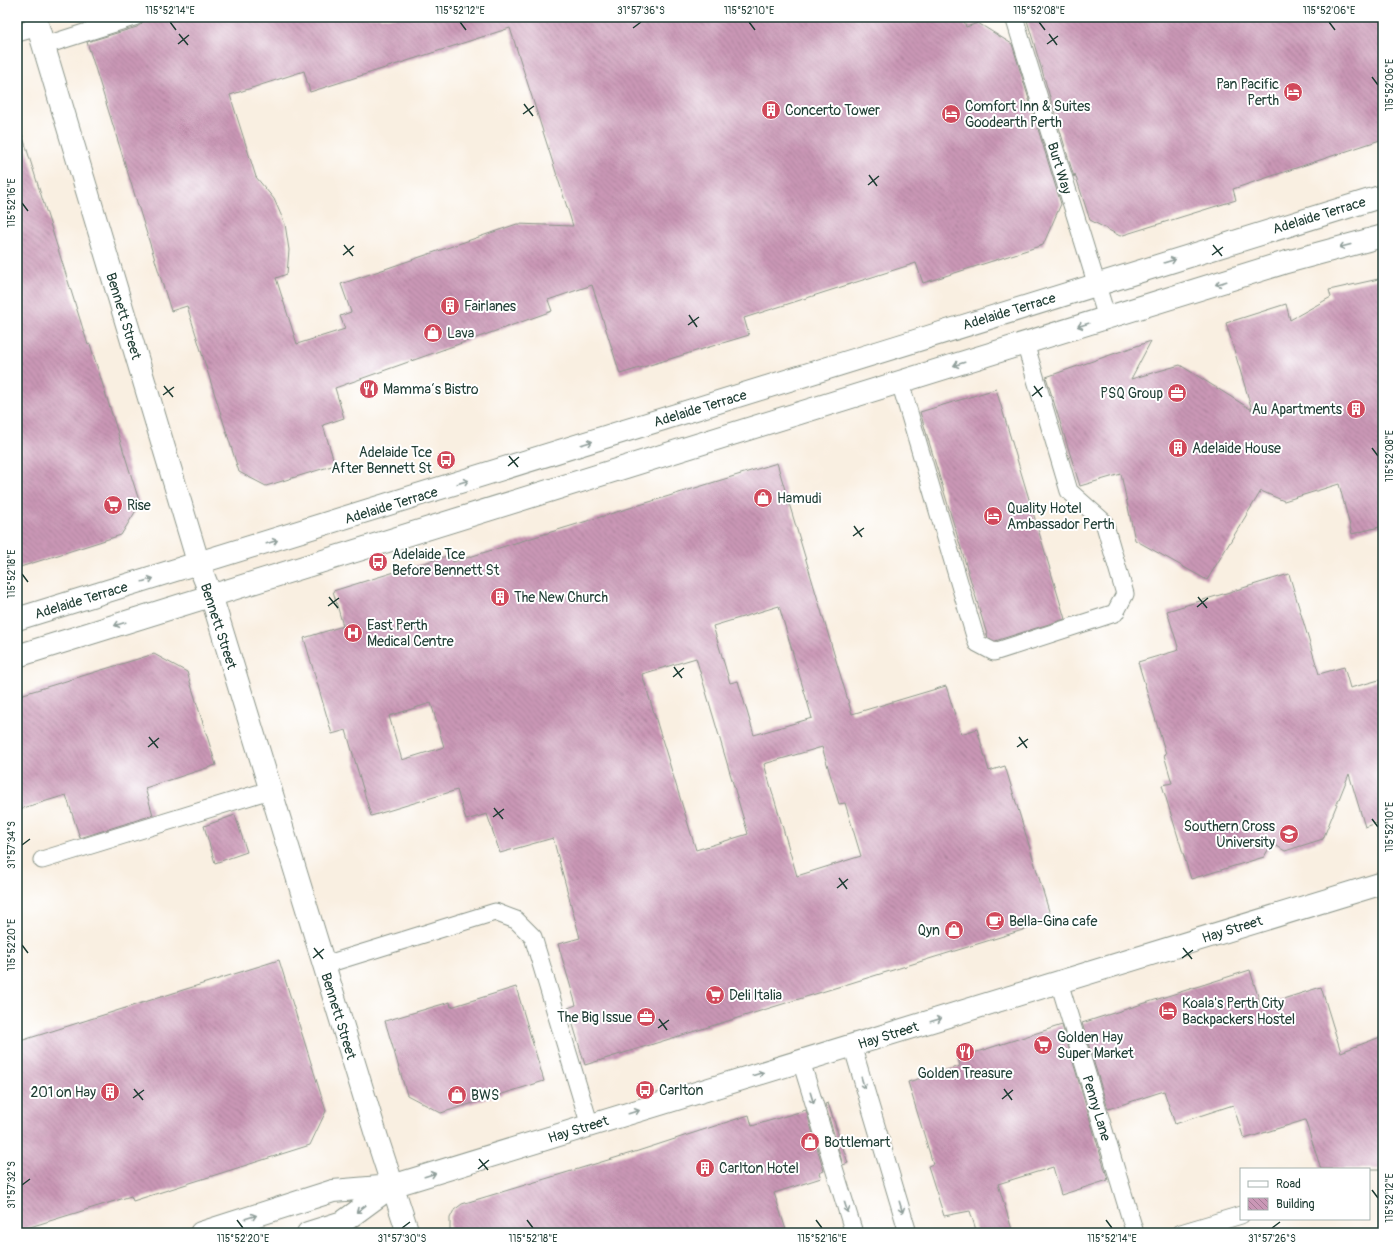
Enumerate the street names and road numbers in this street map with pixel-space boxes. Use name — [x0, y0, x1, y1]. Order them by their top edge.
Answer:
street label: Burt Way — [1044, 140, 1075, 196]
street label: Adelaide Terrace — [1270, 193, 1368, 238]
street label: Bennett Street — [102, 271, 145, 362]
street label: Adelaide Terrace — [960, 289, 1058, 334]
street label: Adelaide Terrace — [651, 386, 749, 431]
street label: Adelaide Terrace — [342, 483, 440, 528]
street label: Adelaide Terrace — [32, 578, 130, 623]
street label: Bennett Street — [197, 581, 241, 672]
street label: Hay Street — [1200, 912, 1265, 947]
street label: Bennett Street — [317, 971, 360, 1062]
street label: Hay Street — [856, 1018, 921, 1053]
street label: Penny Lane — [1078, 1073, 1115, 1143]
street label: Hay Street — [546, 1112, 611, 1147]

